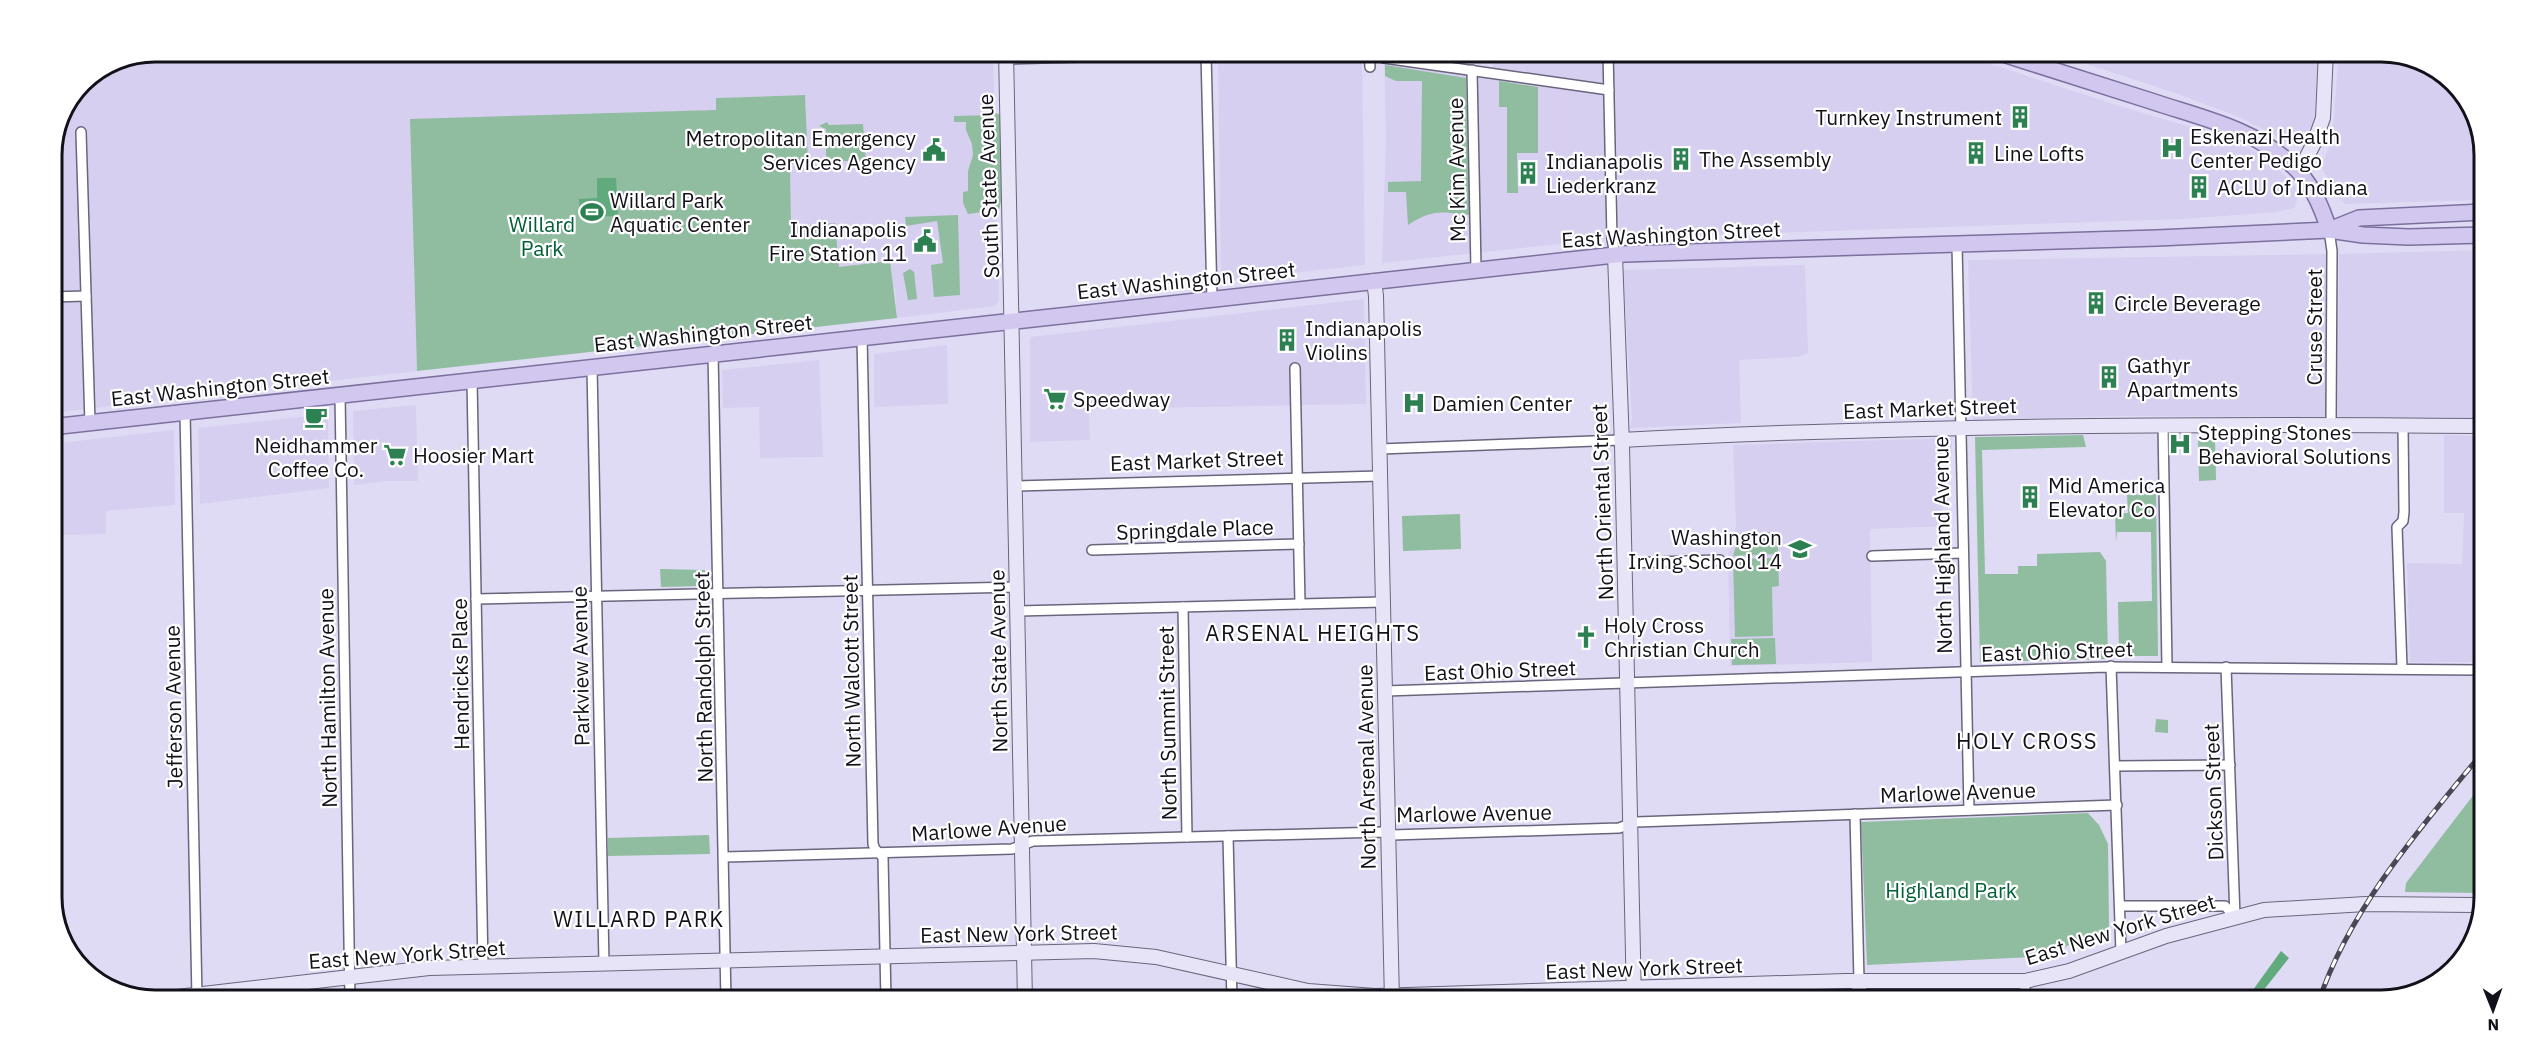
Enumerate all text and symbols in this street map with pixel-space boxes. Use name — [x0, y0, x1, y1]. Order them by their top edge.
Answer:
street label: South State Avenue — [971, 93, 1005, 279]
street label: Mc Kim Avenue — [1441, 97, 1471, 243]
place label: Turnkey Instrument — [1815, 103, 2002, 131]
building icon: Turnkey Instrument — [2007, 104, 2033, 130]
place label: Eskenazi Health Center Pedigo — [2190, 122, 2340, 174]
place label: Metropolitan Emergency Services Agency — [686, 124, 917, 176]
hospital icon: Eskenazi Health Center Pedigo — [2159, 135, 2185, 161]
public building icon: Metropolitan Emergency Services Agency — [921, 137, 947, 163]
place label: Line Lofts — [1994, 139, 2085, 167]
building icon: Line Lofts — [1963, 140, 1989, 166]
place label: The Assembly — [1699, 145, 1832, 173]
building icon: The Assembly — [1668, 146, 1694, 172]
place label: Indianapolis Liederkranz — [1546, 147, 1663, 199]
building icon: Indianapolis Liederkranz — [1515, 160, 1541, 186]
place label: ACLU of Indiana — [2217, 173, 2368, 201]
building icon: ACLU of Indiana — [2186, 174, 2212, 200]
place label: Willard Park Aquatic Center — [610, 186, 750, 238]
sports icon: Willard Park Aquatic Center — [579, 199, 605, 225]
park label: Willard Park — [509, 210, 575, 262]
street label: East Washington Street — [1561, 214, 1781, 254]
place label: Indianapolis Fire Station 11 — [769, 215, 907, 267]
public building icon: Indianapolis Fire Station 11 — [912, 228, 938, 254]
street label: East Washington Street — [1075, 255, 1297, 305]
street label: Cruse Street — [2300, 269, 2328, 386]
place label: Circle Beverage — [2114, 289, 2261, 317]
building icon: Circle Beverage — [2083, 290, 2109, 316]
street label: East Washington Street — [592, 308, 814, 358]
place label: Indianapolis Violins — [1305, 314, 1422, 366]
building icon: Indianapolis Violins — [1274, 327, 1300, 353]
place label: Gathyr Apartments — [2127, 351, 2238, 403]
street label: East Washington Street — [109, 362, 331, 412]
building icon: Gathyr Apartments — [2096, 364, 2122, 390]
place label: Speedway — [1073, 385, 1171, 413]
supermarket icon: Speedway — [1042, 386, 1068, 412]
place label: Damien Center — [1432, 389, 1573, 417]
hospital icon: Damien Center — [1401, 390, 1427, 416]
street label: East Market Street — [1843, 391, 2017, 425]
street label: North Oriental Street — [1585, 403, 1619, 601]
cafe icon: Neidhammer Coffee Co. — [303, 404, 329, 430]
place label: Stepping Stones Behavioral Solutions — [2198, 418, 2391, 470]
place label: Neidhammer Coffee Co. — [255, 431, 378, 483]
hospital icon: Stepping Stones Behavioral Solutions — [2167, 431, 2193, 457]
street label: North Highland Avenue — [1926, 436, 1958, 654]
place label: Hoosier Mart — [413, 441, 534, 469]
supermarket icon: Hoosier Mart — [382, 442, 408, 468]
street label: East Market Street — [1110, 443, 1284, 477]
place label: Mid America Elevator Co — [2048, 471, 2166, 523]
building icon: Mid America Elevator Co — [2017, 484, 2043, 510]
street label: Springdale Place — [1116, 512, 1274, 546]
place label: Washington Irving School 14 — [1628, 523, 1782, 575]
school or university icon: Washington Irving School 14 — [1787, 536, 1813, 562]
street label: North State Avenue — [982, 569, 1014, 753]
street label: North Randolph Street — [687, 571, 719, 783]
street label: North Walcott Street — [835, 574, 867, 768]
street label: Parkview Avenue — [565, 586, 595, 746]
street label: North Hamilton Avenue — [311, 588, 343, 808]
street label: Hendricks Place — [445, 598, 475, 750]
place label: Holy Cross Christian Church — [1604, 611, 1760, 663]
district label: ARSENAL HEIGHTS — [1205, 618, 1421, 647]
church icon: Holy Cross Christian Church — [1573, 624, 1599, 650]
street label: Jefferson Avenue — [158, 625, 188, 789]
street label: North Summit Street — [1151, 625, 1183, 821]
street label: East Ohio Street — [1980, 634, 2134, 668]
street label: East Ohio Street — [1423, 653, 1577, 687]
street label: North Arsenal Avenue — [1350, 664, 1382, 870]
street label: Dickson Street — [2197, 723, 2229, 861]
district label: HOLY CROSS — [1956, 726, 2098, 755]
street label: Marlowe Avenue — [1880, 775, 2036, 809]
street label: Marlowe Avenue — [1396, 798, 1552, 828]
street label: Marlowe Avenue — [910, 809, 1068, 847]
park label: Highland Park — [1885, 876, 2017, 904]
street label: East New York Street — [2021, 887, 2219, 971]
district label: WILLARD PARK — [553, 904, 725, 933]
street label: East New York Street — [920, 917, 1118, 949]
street label: East New York Street — [307, 933, 507, 975]
street label: East New York Street — [1545, 951, 1743, 985]
north arrow — [2463, 980, 2523, 1040]
text: N — [2487, 1015, 2499, 1035]

